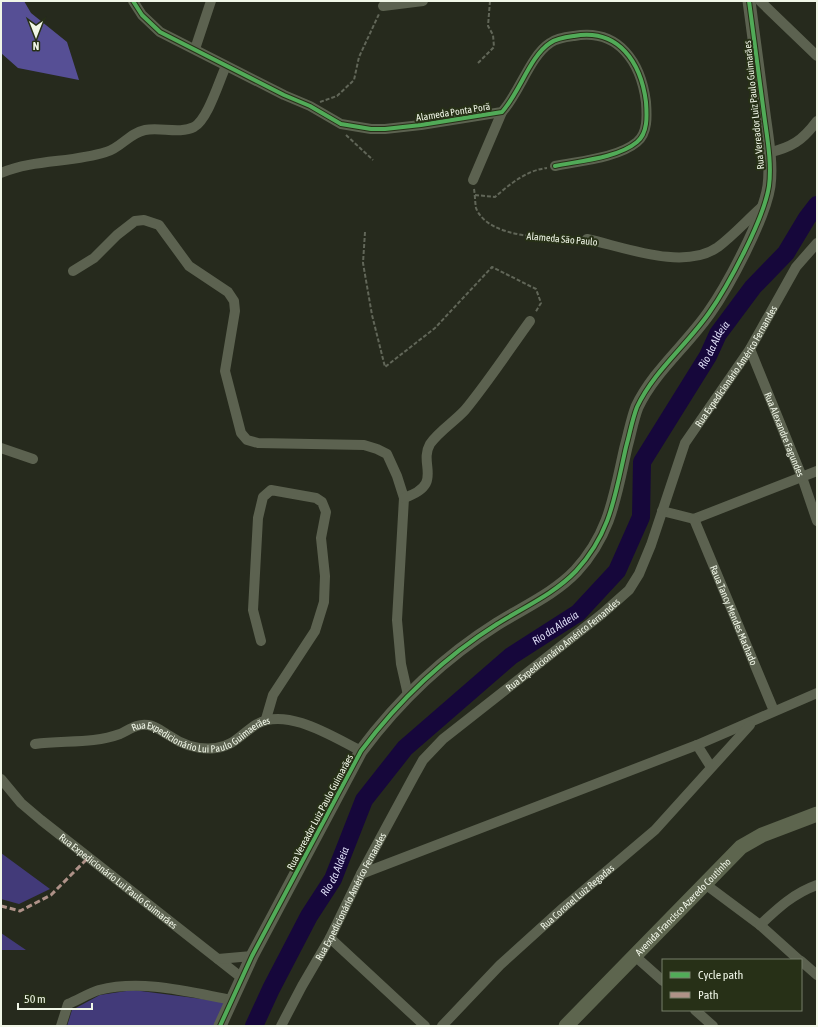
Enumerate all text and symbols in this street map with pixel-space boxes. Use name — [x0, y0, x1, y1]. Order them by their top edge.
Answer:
north arrow — [16, 16, 56, 56]
text: N — [33, 40, 39, 52]
street label: Rua Vereador Luiz Paulo Guimarães — [742, 40, 766, 170]
street label: Alameda Ponta Porã — [415, 101, 491, 123]
street label: Alameda São Paulo — [526, 230, 598, 248]
street label: Rua Expedicionário Américo Fernandes — [692, 303, 779, 429]
water label: Rio da Aldeia — [696, 319, 732, 371]
street label: Rua Alexandre Fagundes — [763, 390, 807, 479]
street label: Raua Tancy Mendes Machado — [708, 563, 760, 667]
street label: Rua Expedicionário Américo Fernandes — [503, 595, 622, 693]
water label: Rio da Aldeia — [530, 608, 581, 647]
street label: Rua Expedicionário Lui Paulo Guimaerães — [130, 714, 271, 754]
street label: Rua Vereador Luiz Paulo Guimarães — [285, 752, 355, 872]
street label: Rua Expedicionário Américo Fernandes — [313, 830, 388, 962]
street label: Rua Expedicionário Lui Paulo Guimarães — [57, 831, 180, 931]
water label: Rio da Aldeia — [318, 845, 351, 898]
street label: Avenida Francisco Azeredo Coutinho — [633, 855, 733, 958]
street label: Rua Coronel Luiz Regadas — [538, 862, 616, 931]
legend — [662, 959, 802, 1011]
text: Cycle path — [698, 968, 743, 982]
scale bar — [18, 985, 92, 1011]
text: Path — [698, 988, 719, 1002]
text: 50 m — [24, 992, 46, 1006]

